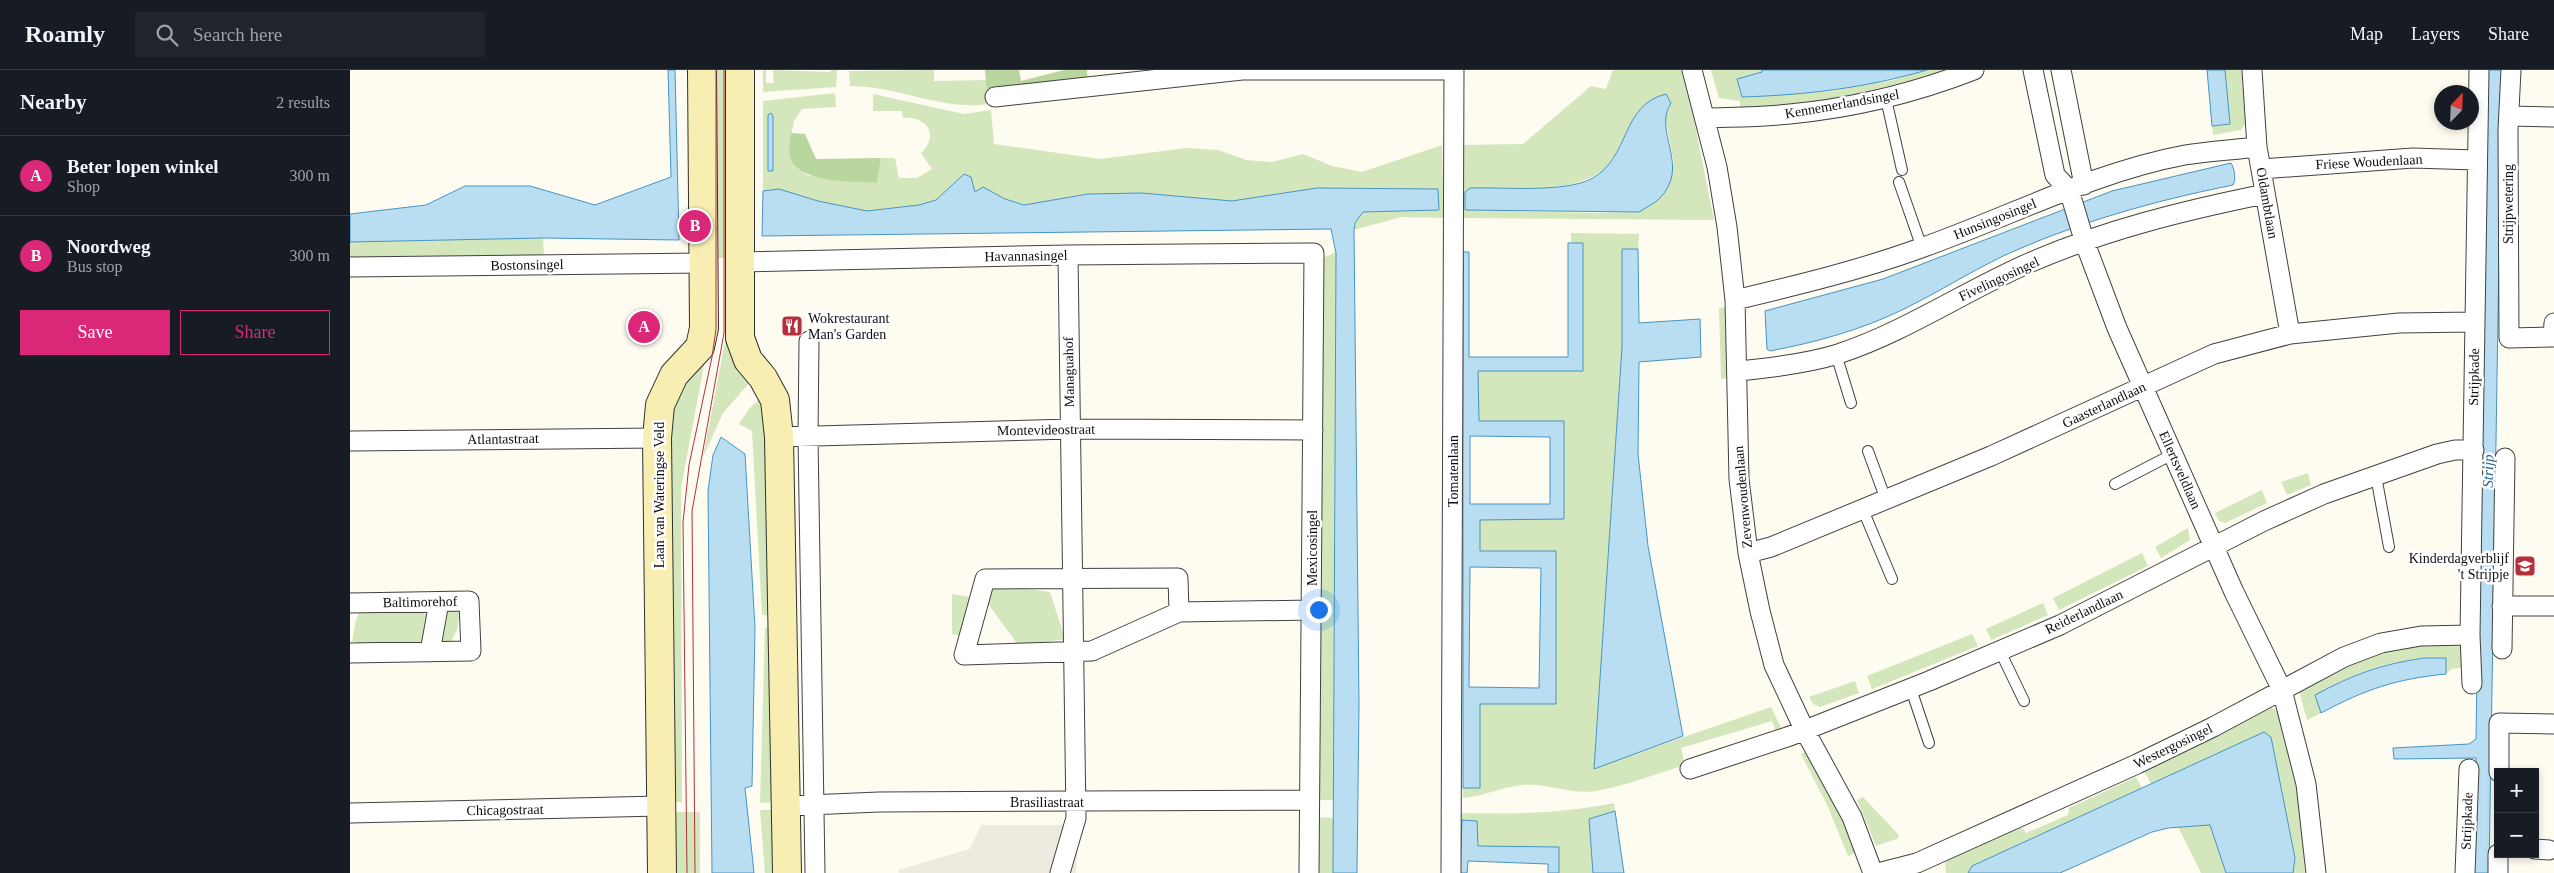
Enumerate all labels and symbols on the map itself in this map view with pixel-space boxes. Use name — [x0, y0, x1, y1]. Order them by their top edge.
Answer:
north arrow — [2434, 85, 2479, 130]
street label: Kennemerlandsingel — [1784, 87, 1900, 121]
street label: Friese Woudenlaan — [2315, 152, 2423, 172]
street label: Strijpwetering — [2501, 164, 2516, 244]
street label: Oldambtlaan — [2253, 166, 2281, 240]
street label: Hunsingosingel — [1951, 196, 2039, 242]
pin: B — [679, 207, 711, 245]
street label: Havannasingel — [984, 248, 1068, 264]
street label: Fivelingosingel — [1956, 254, 2042, 304]
street label: Bostonsingel — [490, 257, 564, 273]
pin: A — [628, 308, 660, 346]
place label: Wokrestaurant Man's Garden — [808, 311, 889, 342]
restaurant icon: Wokrestaurant Man's Garden — [780, 314, 804, 338]
street label: Managuahof — [1061, 336, 1077, 408]
street label: Strijpkade — [2466, 348, 2482, 406]
street label: Gaasterlandlaan — [2060, 379, 2148, 431]
street label: Laan van Wateringse Veld — [652, 422, 667, 568]
street label: Montevideostraat — [997, 422, 1095, 438]
street label: Ellertsveldlaan — [2156, 429, 2204, 511]
street label: Atlantastraat — [467, 431, 539, 447]
street label: Tomatenlaan — [1446, 435, 1461, 507]
street label: Zevenwoudenlaan — [1731, 445, 1755, 549]
water label: Strijp — [2480, 454, 2496, 488]
street label: Mexicosingel — [1305, 510, 1320, 586]
place label: Kinderdagverblijf 't Strijpje — [2409, 551, 2509, 582]
school or university icon: Kinderdagverblijf 't Strijpje — [2513, 554, 2537, 578]
street label: Reiderlandlaan — [2043, 587, 2125, 637]
street label: Baltimorehof — [383, 594, 458, 610]
your location — [1306, 597, 1332, 623]
street label: Westergosingel — [2131, 720, 2215, 772]
street label: Strijpkade — [2459, 792, 2475, 850]
street label: Brasiliastraat — [1010, 795, 1084, 810]
street label: Chicagostraat — [466, 802, 544, 818]

